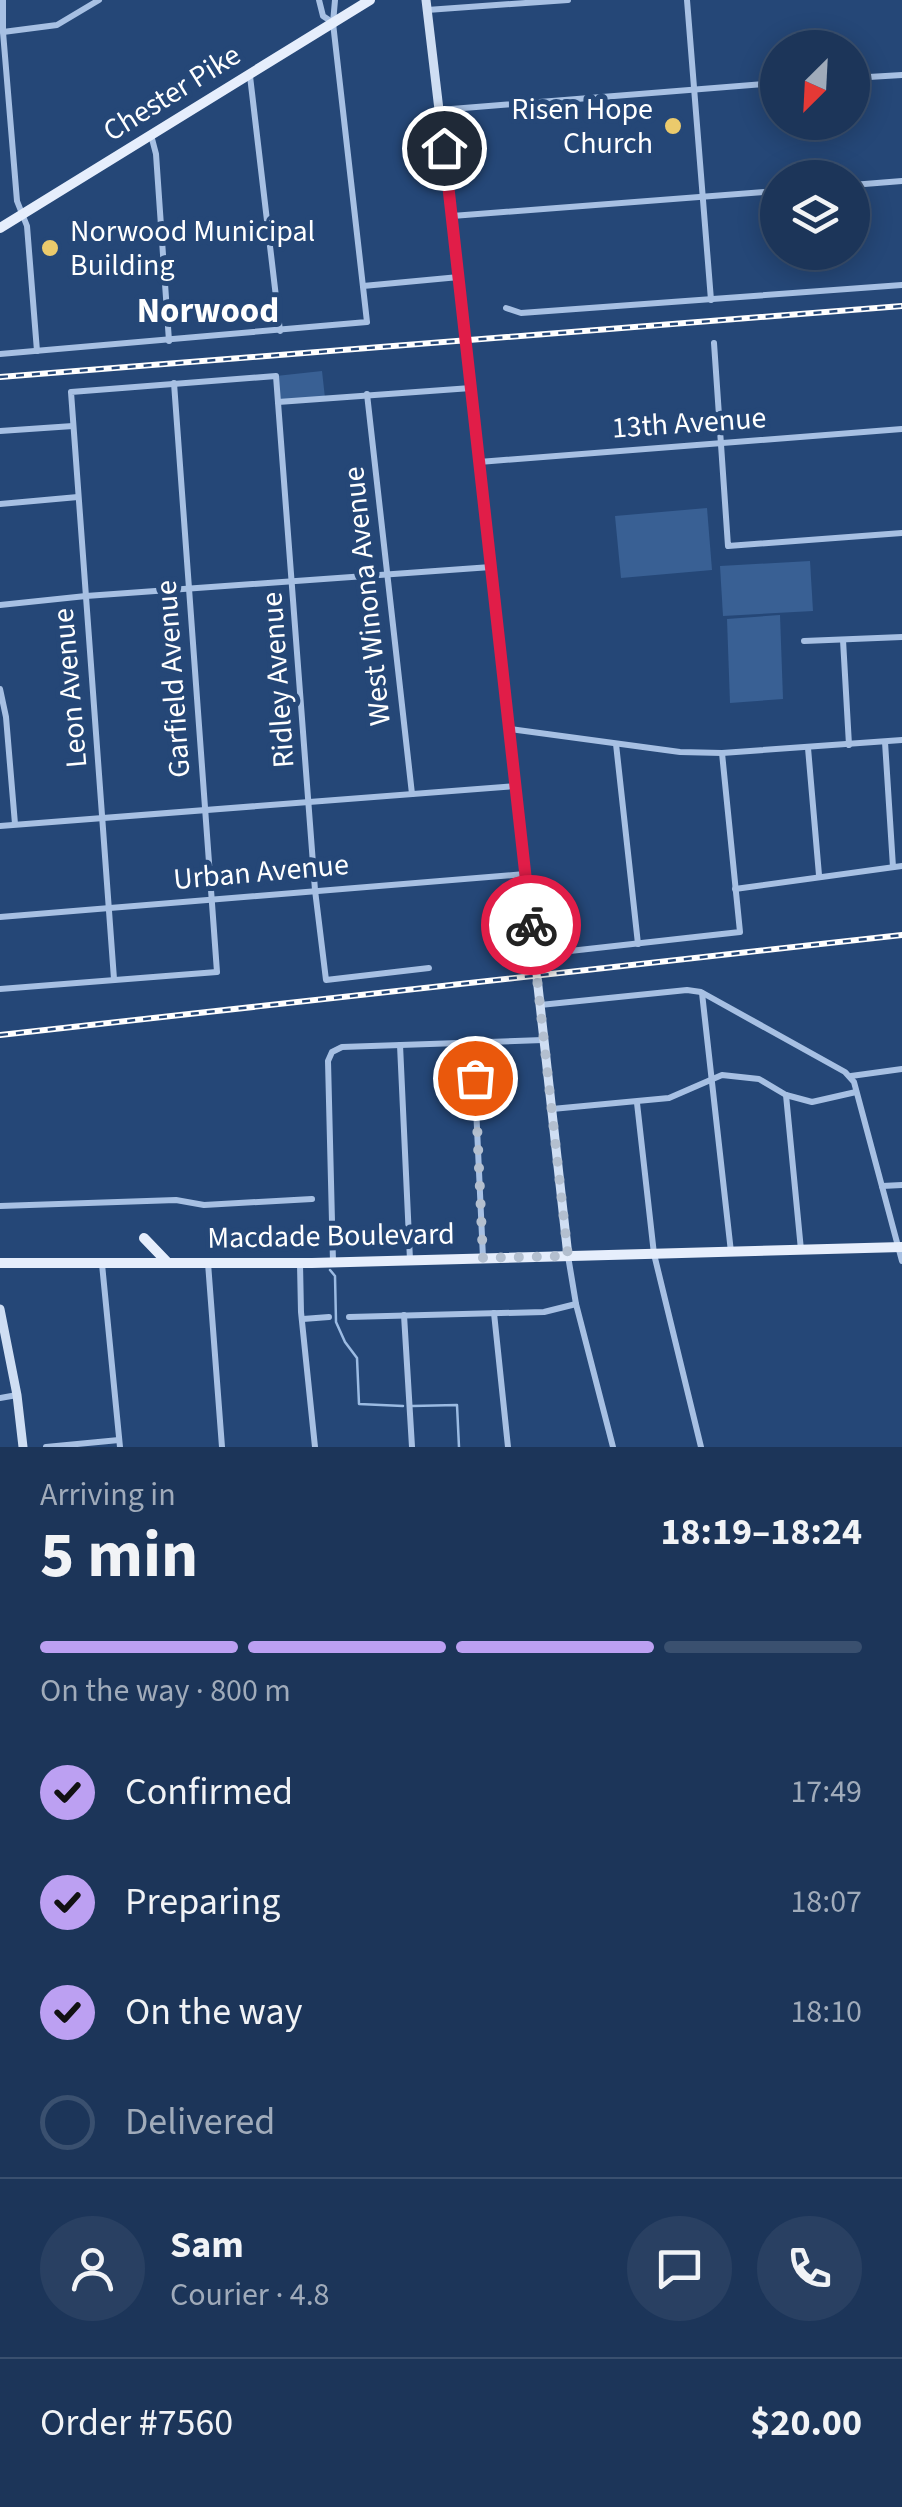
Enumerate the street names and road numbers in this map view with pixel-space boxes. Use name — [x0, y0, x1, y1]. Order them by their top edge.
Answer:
street label: Chester Pike — [95, 34, 249, 152]
street label: 13th Avenue — [610, 396, 768, 450]
street label: West Winona Avenue — [332, 464, 402, 728]
street label: Garfield Avenue — [145, 579, 201, 779]
street label: Ridley Avenue — [250, 591, 306, 769]
street label: Leon Avenue — [42, 606, 98, 770]
street label: Urban Avenue — [171, 843, 351, 901]
street label: Macdade Boulevard — [207, 1212, 455, 1260]

